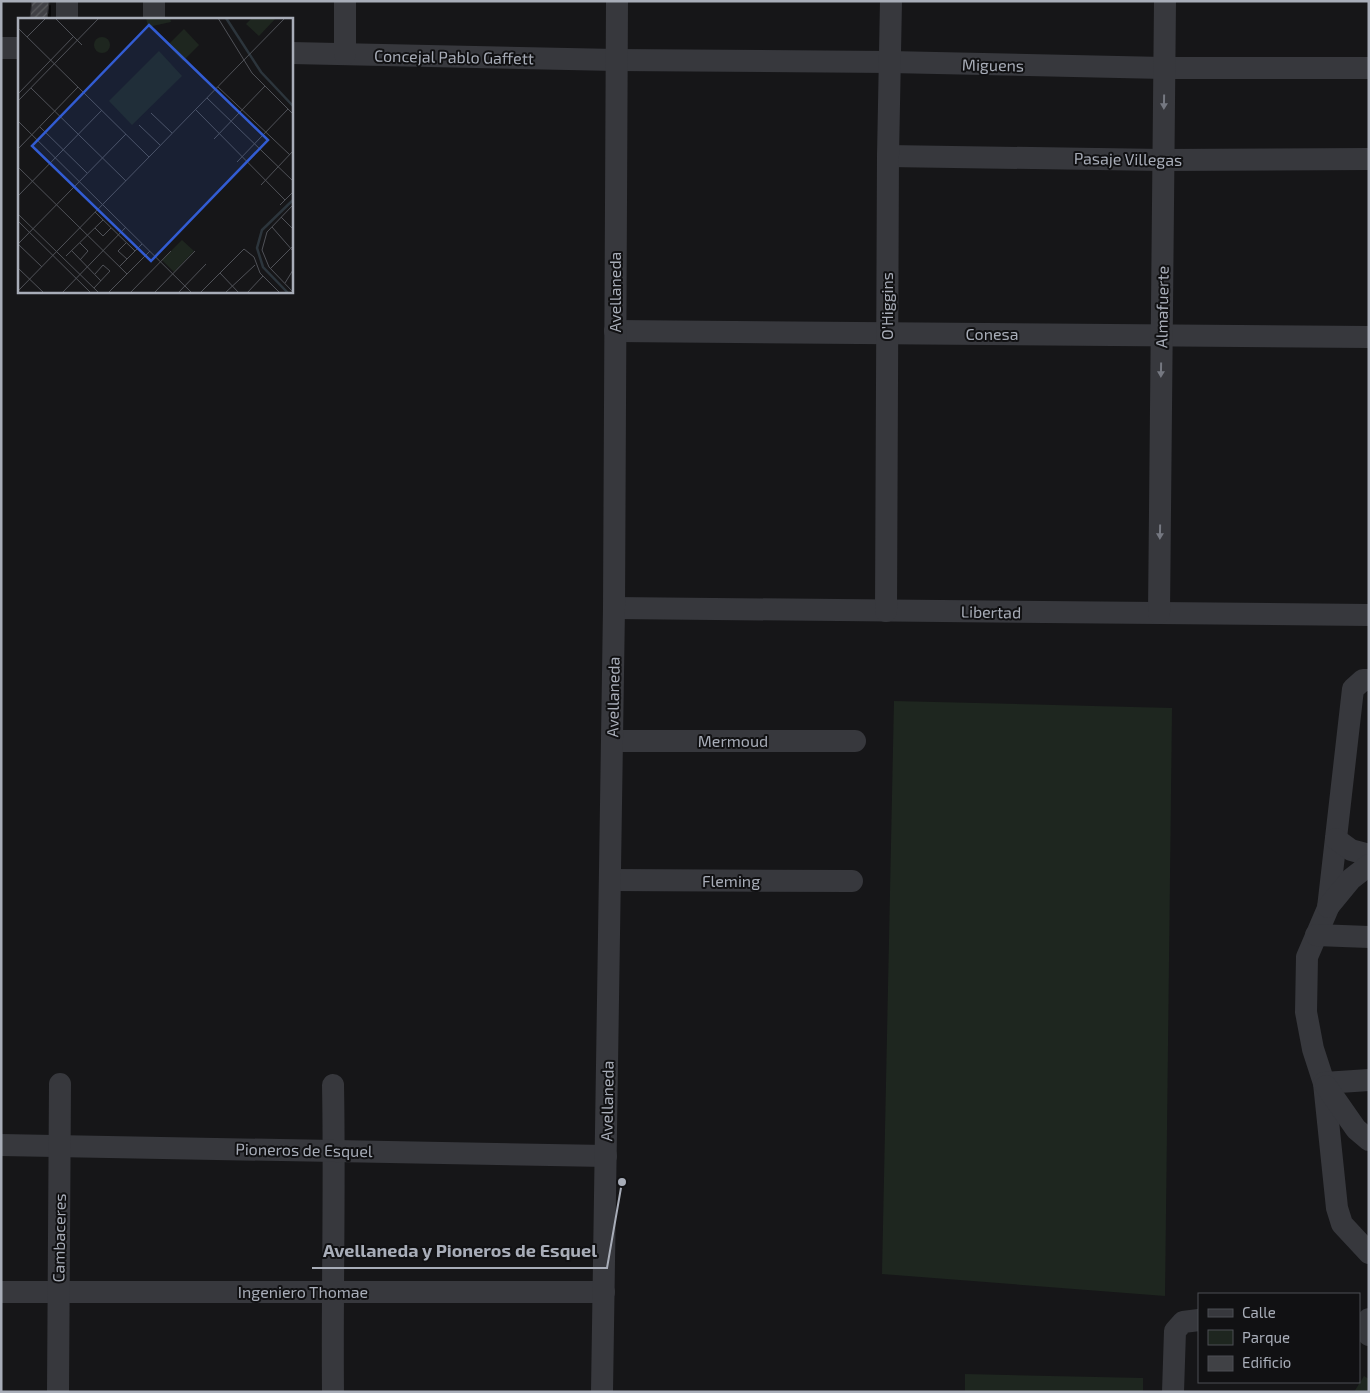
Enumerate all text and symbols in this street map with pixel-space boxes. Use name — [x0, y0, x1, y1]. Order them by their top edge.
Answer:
inset map — [18, 18, 292, 292]
street label: Concejal Pablo Gaffett — [374, 46, 534, 68]
street label: Miguens — [962, 54, 1024, 75]
one-way arrow — [1160, 95, 1168, 111]
street label: Pasaje Villegas — [1074, 148, 1182, 170]
street label: Avellaneda — [605, 252, 624, 332]
street label: Almafuerte — [1151, 266, 1172, 348]
street label: O'Higgins — [877, 272, 896, 340]
street label: Conesa — [965, 324, 1019, 343]
one-way arrow — [1157, 362, 1165, 378]
one-way arrow — [1156, 525, 1164, 541]
street label: Libertad — [961, 601, 1021, 622]
street label: Avellaneda — [602, 656, 623, 738]
street label: Mermoud — [698, 731, 768, 750]
street label: Fleming — [702, 871, 760, 890]
street label: Avellaneda — [596, 1060, 617, 1142]
street label: Pioneros de Esquel — [235, 1139, 373, 1160]
street label: Cambaceres — [48, 1193, 69, 1283]
callout: Avellaneda y Pioneros de Esquel — [312, 1235, 607, 1268]
text: Avellaneda y Pioneros de Esquel — [323, 1239, 597, 1261]
street label: Ingeniero Thomae — [238, 1282, 368, 1301]
legend — [1198, 1293, 1360, 1383]
text: Calle — [1242, 1303, 1276, 1321]
text: Parque — [1242, 1328, 1290, 1346]
text: Edificio — [1242, 1353, 1291, 1371]

